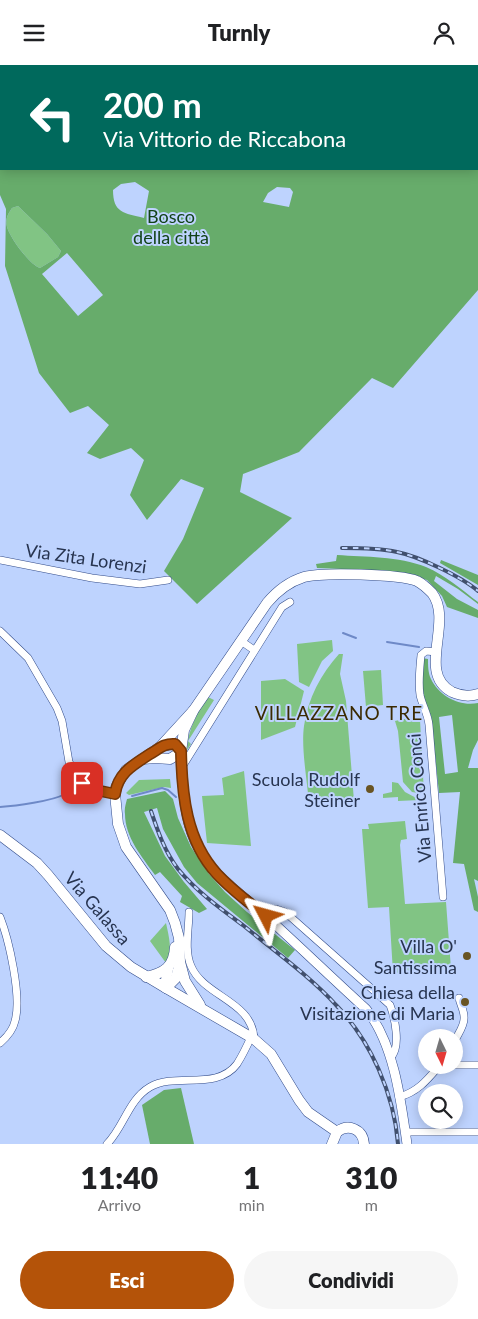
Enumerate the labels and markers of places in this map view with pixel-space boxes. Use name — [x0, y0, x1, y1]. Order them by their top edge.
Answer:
pin — [61, 762, 103, 804]
place label: Scuola Rudolf Steiner — [252, 768, 361, 811]
marker: Scuola Rudolf Steiner — [364, 783, 376, 795]
place label: Villa O' Santissima — [374, 935, 457, 978]
marker: Villa O' Santissima — [461, 950, 473, 962]
place label: Chiesa della Visitazione di Maria — [300, 981, 455, 1024]
marker: Chiesa della Visitazione di Maria — [459, 996, 471, 1008]

